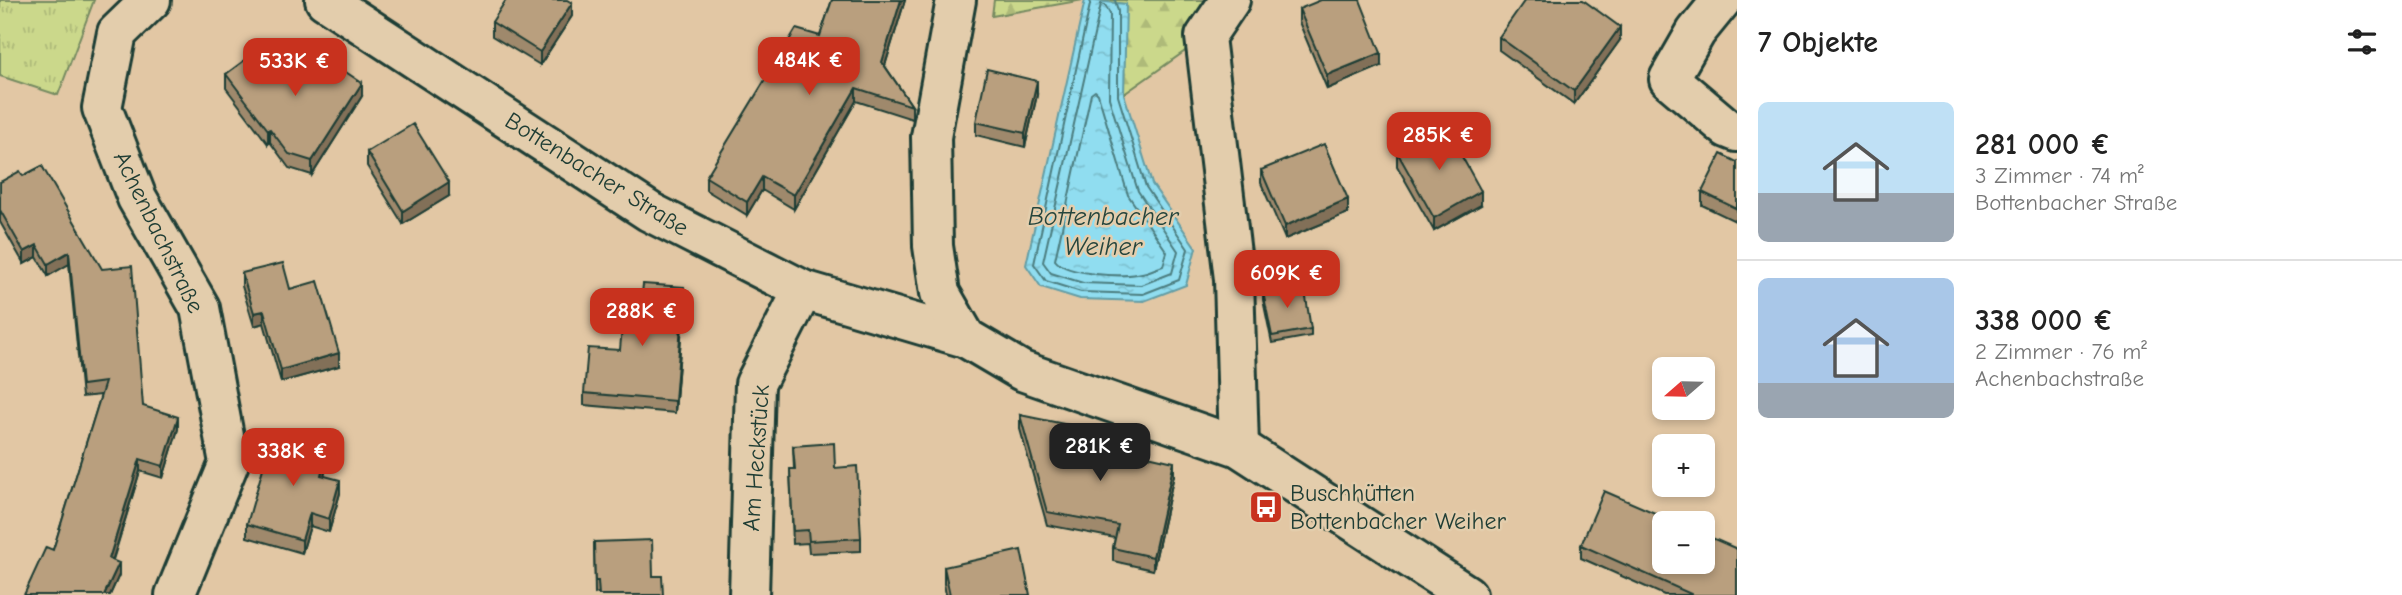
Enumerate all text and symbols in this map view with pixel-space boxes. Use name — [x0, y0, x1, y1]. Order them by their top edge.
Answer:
icon: filters — [2343, 23, 2381, 61]
text: 7 Objekte — [1758, 25, 1878, 60]
pin: 533K € — [238, 38, 352, 98]
pin: 484K € — [752, 38, 866, 97]
text: 484K € — [774, 46, 844, 73]
text: 533K € — [259, 47, 331, 74]
street label: Bottenbacher Straße — [500, 106, 694, 242]
pin: 285K € — [1382, 113, 1496, 172]
text: 285K € — [1403, 121, 1475, 148]
text: 281 000 € — [1975, 127, 2111, 162]
icon: home — [1814, 130, 1898, 214]
street label: Achenbachstraße — [108, 147, 210, 317]
text: 3 Zimmer · 74 m² — [1975, 162, 2144, 189]
text: Bottenbacher Straße — [1975, 189, 2177, 216]
water label: Bottenbacher Weiher — [1028, 202, 1180, 262]
pin: 609K € — [1230, 250, 1344, 310]
text: 609K € — [1250, 259, 1324, 286]
pin: 288K € — [585, 288, 699, 348]
text: 288K € — [606, 297, 678, 324]
text: 338 000 € — [1975, 303, 2113, 338]
icon: home — [1814, 306, 1898, 390]
text: 2 Zimmer · 76 m² — [1975, 338, 2147, 365]
north arrow — [1652, 357, 1715, 420]
map controls — [1652, 357, 1715, 574]
text: Achenbachstraße — [1975, 365, 2144, 392]
street label: Am Heckstück — [737, 383, 775, 532]
pin: 281K € — [1043, 424, 1157, 483]
pin: 338K € — [236, 428, 350, 488]
text: 281K € — [1065, 432, 1135, 459]
button: + — [1652, 434, 1715, 497]
text: 338K € — [257, 437, 329, 464]
place label: Buschhütten Bottenbacher Weiher — [1290, 479, 1506, 535]
bus stop icon: Buschhütten Bottenbacher Weiher — [1247, 488, 1285, 526]
button: − — [1652, 511, 1715, 574]

